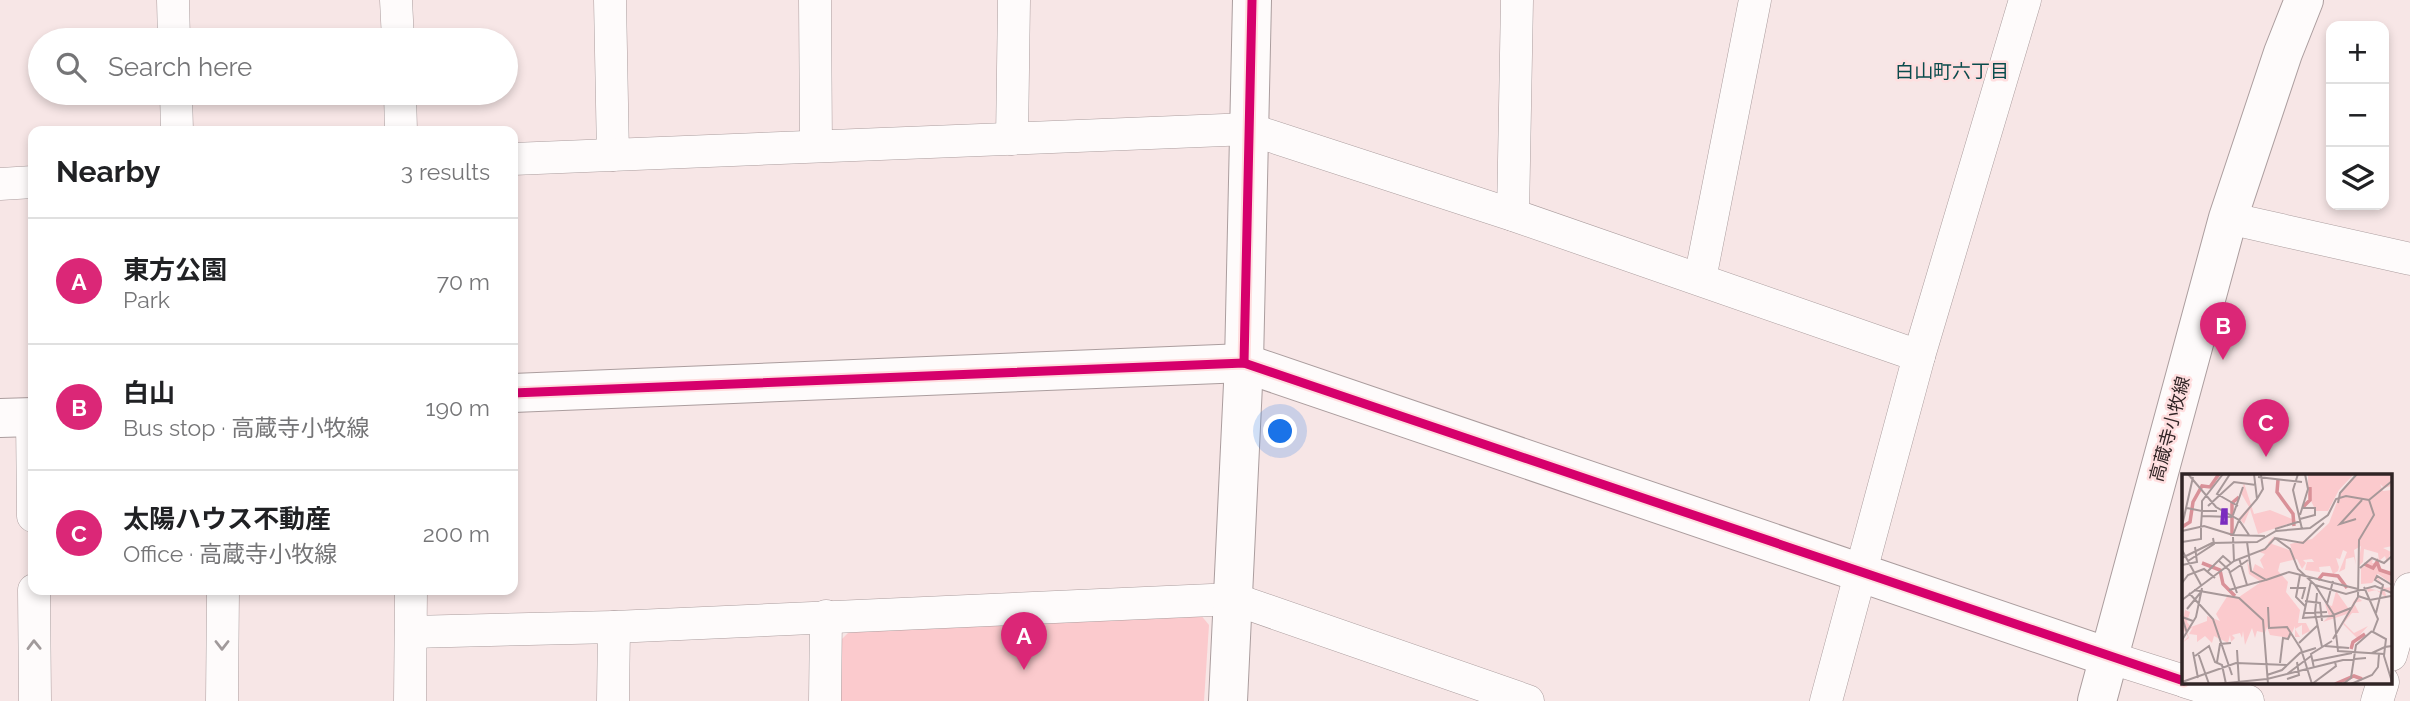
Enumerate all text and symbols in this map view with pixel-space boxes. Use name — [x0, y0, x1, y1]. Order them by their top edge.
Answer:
map controls — [2326, 21, 2389, 210]
button: + — [2326, 21, 2389, 84]
search box — [28, 28, 518, 105]
icon: search — [52, 48, 90, 86]
text: Search here — [108, 52, 252, 82]
district label: 白山町六丁目 — [1895, 60, 2009, 82]
button: − — [2326, 84, 2389, 147]
button: layers — [2326, 147, 2389, 210]
text: Nearby — [56, 154, 160, 189]
text: 3 results — [401, 158, 490, 185]
text: 東方公園 — [123, 255, 227, 285]
text: A — [71, 268, 87, 295]
text: 70 m — [437, 268, 490, 295]
text: Park — [123, 286, 170, 313]
pin: B — [2200, 302, 2246, 360]
street label: 高蔵寺小牧線 — [2145, 374, 2194, 484]
text: 白山 — [123, 378, 175, 408]
text: B — [71, 394, 87, 421]
text: 190 m — [426, 394, 490, 421]
pin: C — [2243, 399, 2289, 457]
text: Bus stop · 高蔵寺小牧線 — [123, 414, 370, 441]
your location — [1263, 414, 1297, 448]
inset map — [2182, 474, 2392, 684]
text: 太陽ハウス不動産 — [123, 504, 331, 534]
text: C — [71, 520, 87, 547]
text: 200 m — [423, 520, 490, 547]
text: Office · 高蔵寺小牧線 — [123, 540, 337, 567]
pin: A — [1001, 612, 1047, 670]
one-way arrow — [27, 640, 42, 651]
one-way arrow — [214, 641, 230, 651]

